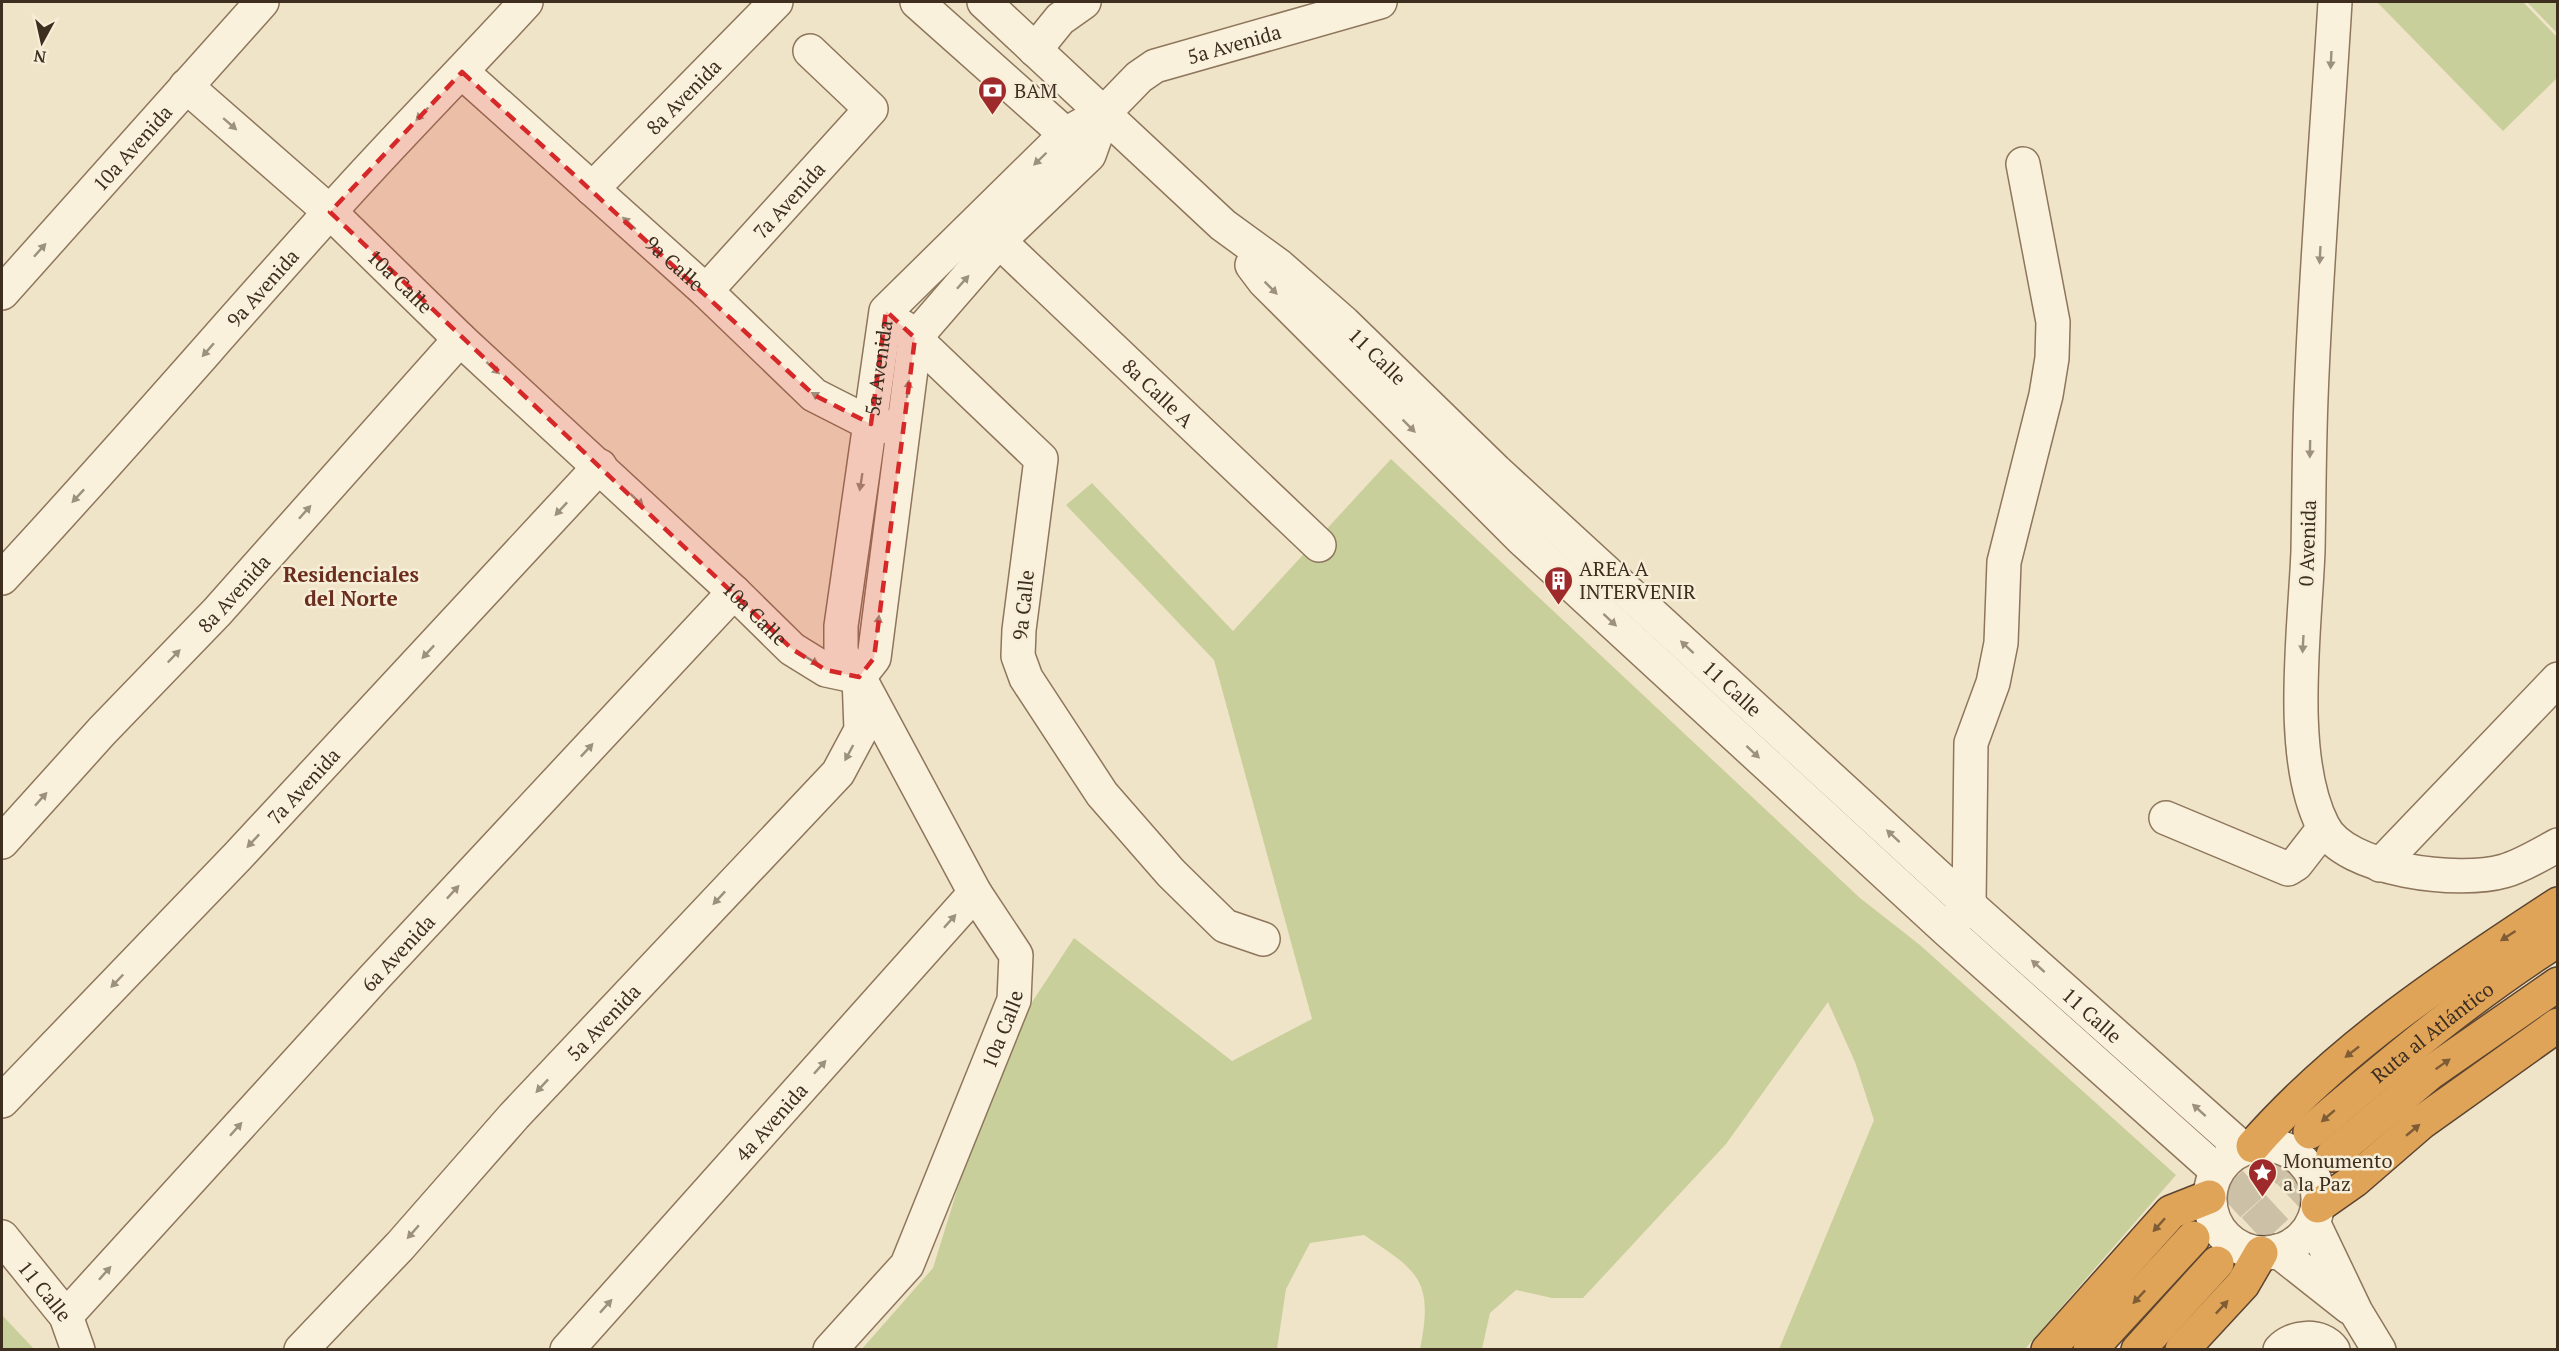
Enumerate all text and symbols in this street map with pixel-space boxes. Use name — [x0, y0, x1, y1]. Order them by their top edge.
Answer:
north arrow — [12, 12, 72, 72]
street label: 5a Avenida — [1184, 17, 1284, 70]
text: N — [32, 45, 47, 69]
one-way arrow — [2327, 50, 2336, 69]
street label: 8a Avenida — [640, 52, 727, 140]
bank icon: BAM — [977, 74, 1009, 116]
place label: BAM — [1014, 77, 1057, 104]
street label: 10a Avenida — [86, 99, 178, 197]
one-way arrow — [415, 107, 429, 122]
one-way arrow — [222, 117, 237, 130]
one-way arrow — [1033, 151, 1047, 165]
street label: 7a Avenida — [747, 155, 831, 244]
one-way arrow — [622, 217, 637, 230]
street label: 9a Calle — [639, 229, 710, 297]
one-way arrow — [33, 242, 47, 257]
street label: 9a Avenida — [220, 243, 304, 333]
street label: 10a Calle — [362, 243, 439, 319]
one-way arrow — [2315, 245, 2324, 264]
one-way arrow — [956, 275, 969, 290]
one-way arrow — [1264, 281, 1278, 296]
street label: 5a Avenida — [858, 318, 898, 418]
street label: 11 Calle — [1343, 321, 1413, 391]
one-way arrow — [201, 342, 214, 358]
street label: 8a Calle A — [1117, 352, 1200, 433]
one-way arrow — [485, 361, 500, 374]
one-way arrow — [904, 380, 913, 399]
one-way arrow — [810, 392, 827, 402]
one-way arrow — [1402, 418, 1416, 433]
one-way arrow — [2305, 440, 2315, 459]
one-way arrow — [857, 472, 866, 491]
one-way arrow — [71, 489, 85, 504]
one-way arrow — [629, 493, 644, 506]
street label: 0 Avenida — [2292, 499, 2322, 587]
one-way arrow — [554, 501, 568, 515]
one-way arrow — [298, 505, 312, 520]
street label: 8a Avenida — [191, 548, 276, 638]
place label: AREA A INTERVENIR — [1579, 555, 1696, 605]
district label: Residenciales del Norte — [283, 560, 419, 612]
building icon: AREA A INTERVENIR — [1542, 564, 1574, 606]
street label: 9a Calle — [1006, 568, 1040, 642]
street label: 10a Calle — [717, 575, 794, 651]
one-way arrow — [1602, 612, 1616, 626]
one-way arrow — [874, 615, 883, 634]
one-way arrow — [2298, 635, 2307, 654]
one-way arrow — [1680, 640, 1695, 654]
one-way arrow — [421, 644, 435, 659]
one-way arrow — [167, 649, 181, 664]
street label: 11 Calle — [1697, 654, 1768, 722]
one-way arrow — [803, 655, 819, 666]
street label: 7a Avenida — [261, 742, 346, 830]
one-way arrow — [579, 743, 593, 757]
one-way arrow — [1746, 744, 1760, 758]
one-way arrow — [844, 745, 854, 762]
one-way arrow — [34, 792, 47, 807]
one-way arrow — [1886, 829, 1900, 843]
one-way arrow — [246, 833, 260, 847]
one-way arrow — [446, 886, 460, 900]
one-way arrow — [712, 891, 726, 906]
street label: 6a Avenida — [355, 908, 440, 997]
one-way arrow — [943, 914, 956, 929]
one-way arrow — [2501, 930, 2517, 942]
one-way arrow — [2031, 960, 2046, 973]
one-way arrow — [111, 974, 125, 988]
street label: Ruta al Atlántico — [2365, 975, 2499, 1088]
street label: 5a Avenida — [560, 978, 646, 1066]
street label: 11 Calle — [2057, 981, 2128, 1049]
street label: 10a Calle — [974, 990, 1028, 1072]
one-way arrow — [2344, 1045, 2359, 1057]
one-way arrow — [813, 1059, 827, 1074]
one-way arrow — [2435, 1059, 2451, 1070]
street label: 4a Avenida — [729, 1077, 813, 1167]
one-way arrow — [535, 1078, 549, 1093]
one-way arrow — [2192, 1104, 2207, 1117]
one-way arrow — [2321, 1109, 2336, 1122]
one-way arrow — [229, 1122, 243, 1136]
one-way arrow — [2405, 1124, 2421, 1137]
place label: Monumento a la Paz — [2283, 1147, 2392, 1197]
place icon: Monumento a la Paz — [2246, 1156, 2278, 1198]
one-way arrow — [2153, 1217, 2166, 1232]
one-way arrow — [407, 1224, 420, 1239]
street label: 11 Calle — [12, 1254, 78, 1327]
one-way arrow — [98, 1266, 111, 1281]
one-way arrow — [2133, 1289, 2146, 1304]
one-way arrow — [599, 1299, 612, 1314]
one-way arrow — [2215, 1299, 2229, 1314]

